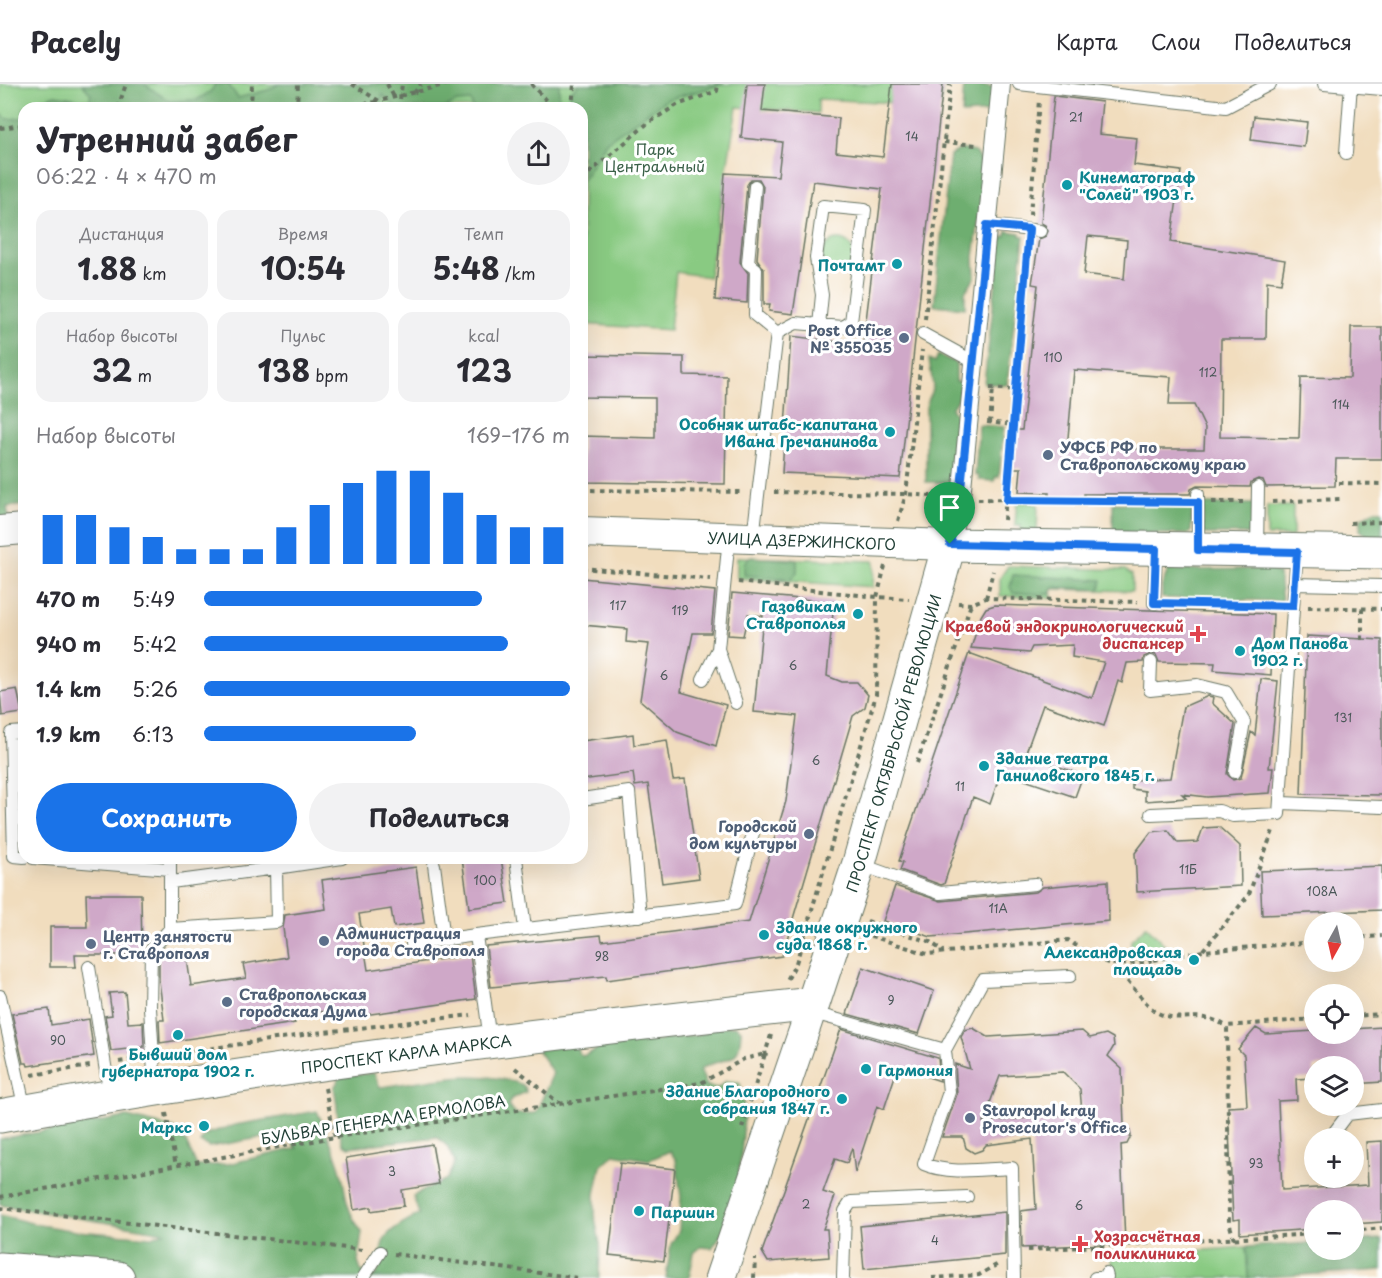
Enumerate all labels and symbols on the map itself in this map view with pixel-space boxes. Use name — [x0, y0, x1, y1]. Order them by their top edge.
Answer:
house number: 21 — [1069, 108, 1083, 126]
house number: 14 — [905, 127, 919, 145]
park label: Парк Центральный — [605, 137, 705, 177]
place label: Кинематограф "Солей" 1903 г. — [1079, 165, 1196, 205]
marker: Кинематограф "Солей" 1903 г. — [1060, 178, 1074, 192]
place label: Почтамт — [818, 253, 885, 276]
marker: Почтамт — [890, 257, 904, 271]
place label: Post Office № 355035 — [808, 318, 892, 358]
marker: Post Office № 355035 — [897, 331, 911, 345]
house number: 110 — [1044, 348, 1063, 366]
house number: 112 — [1199, 363, 1217, 381]
house number: 114 — [1332, 395, 1350, 413]
place label: Особняк штабс-капитана Ивана Гречанинова — [679, 412, 879, 452]
marker: Особняк штабс-капитана Ивана Гречанинова — [883, 425, 897, 439]
place label: УФСБ РФ по Ставропольскому краю — [1059, 435, 1246, 475]
marker: УФСБ РФ по Ставропольскому краю — [1041, 448, 1055, 462]
pin — [924, 482, 975, 544]
street label: УЛИЦА ДЗЕРЖИНСКОГО — [707, 525, 897, 555]
street label: ПРОСПЕКТ ОКТЯБРЬСКОЙ РЕВОЛЮЦИИ — [839, 591, 946, 895]
place label: Газовикам Ставрополья — [746, 594, 846, 634]
house number: 117 — [610, 596, 627, 614]
house number: 119 — [671, 601, 689, 619]
marker: Газовикам Ставрополья — [851, 607, 865, 621]
place label: Краевой эндокринологический диспансер — [945, 614, 1184, 654]
marker: Краевой эндокринологический диспансер — [1189, 625, 1207, 643]
place label: Дом Панова 1902 г. — [1251, 631, 1348, 671]
marker: Дом Панова 1902 г. — [1233, 644, 1247, 658]
house number: 6 — [789, 656, 797, 674]
house number: 6 — [660, 666, 668, 684]
house number: 131 — [1334, 708, 1352, 726]
place label: Здание театра Ганиловского 1845 г. — [995, 746, 1155, 786]
house number: 6 — [812, 751, 820, 769]
marker: Здание театра Ганиловского 1845 г. — [977, 759, 991, 773]
house number: 11 — [955, 777, 965, 795]
place label: Городской дом культуры — [689, 814, 797, 854]
marker: Городской дом культуры — [802, 827, 816, 841]
house number: 11Б — [1179, 860, 1197, 878]
house number: 100 — [474, 871, 497, 889]
house number: 108А — [1307, 882, 1337, 900]
house number: 11А — [988, 899, 1008, 917]
north arrow — [1304, 912, 1364, 972]
place label: Здание окружного суда 1868 г. — [775, 915, 918, 955]
place label: Администрация города Ставрополя — [336, 921, 485, 961]
place label: Центр занятости г. Ставрополя — [103, 924, 232, 964]
marker: Здание окружного суда 1868 г. — [757, 928, 771, 942]
marker: Администрация города Ставрополя — [317, 934, 331, 948]
marker: Центр занятости г. Ставрополя — [84, 937, 98, 951]
place label: Александровская площадь — [1044, 940, 1182, 980]
house number: 98 — [595, 947, 609, 965]
marker: Александровская площадь — [1187, 953, 1201, 967]
place label: Ставропольская городская Дума — [239, 982, 368, 1022]
house number: 9 — [887, 991, 895, 1009]
marker: Ставропольская городская Дума — [220, 995, 234, 1009]
marker: Бывший дом губернатора 1902 г. — [171, 1028, 185, 1042]
street label: ПРОСПЕКТ КАРЛА МАРКСА — [299, 1028, 513, 1078]
house number: 90 — [50, 1031, 66, 1049]
place label: Бывший дом губернатора 1902 г. — [101, 1042, 255, 1082]
place label: Гармония — [878, 1058, 953, 1081]
marker: Гармония — [859, 1062, 873, 1076]
place label: Здание Благородного собрания 1847 г. — [665, 1079, 830, 1119]
street label: БУЛЬВАР ГЕНЕРАЛА ЕРМОЛОВА — [259, 1088, 507, 1150]
marker: Здание Благородного собрания 1847 г. — [835, 1092, 849, 1106]
place label: Stavropol kray Prosecutor's Office — [982, 1098, 1127, 1138]
marker: Stavropol kray Prosecutor's Office — [963, 1111, 977, 1125]
place label: Маркс — [141, 1115, 192, 1138]
marker: Маркс — [197, 1119, 211, 1133]
house number: 93 — [1249, 1154, 1263, 1172]
house number: 3 — [388, 1162, 396, 1180]
house number: 2 — [802, 1195, 810, 1213]
house number: 6 — [1075, 1196, 1083, 1214]
place label: Паршин — [651, 1200, 715, 1223]
marker: Паршин — [632, 1204, 646, 1218]
place label: Хозрасчётная поликлиника — [1094, 1224, 1201, 1264]
house number: 4 — [931, 1231, 939, 1249]
marker: Хозрасчётная поликлиника — [1071, 1235, 1089, 1253]

